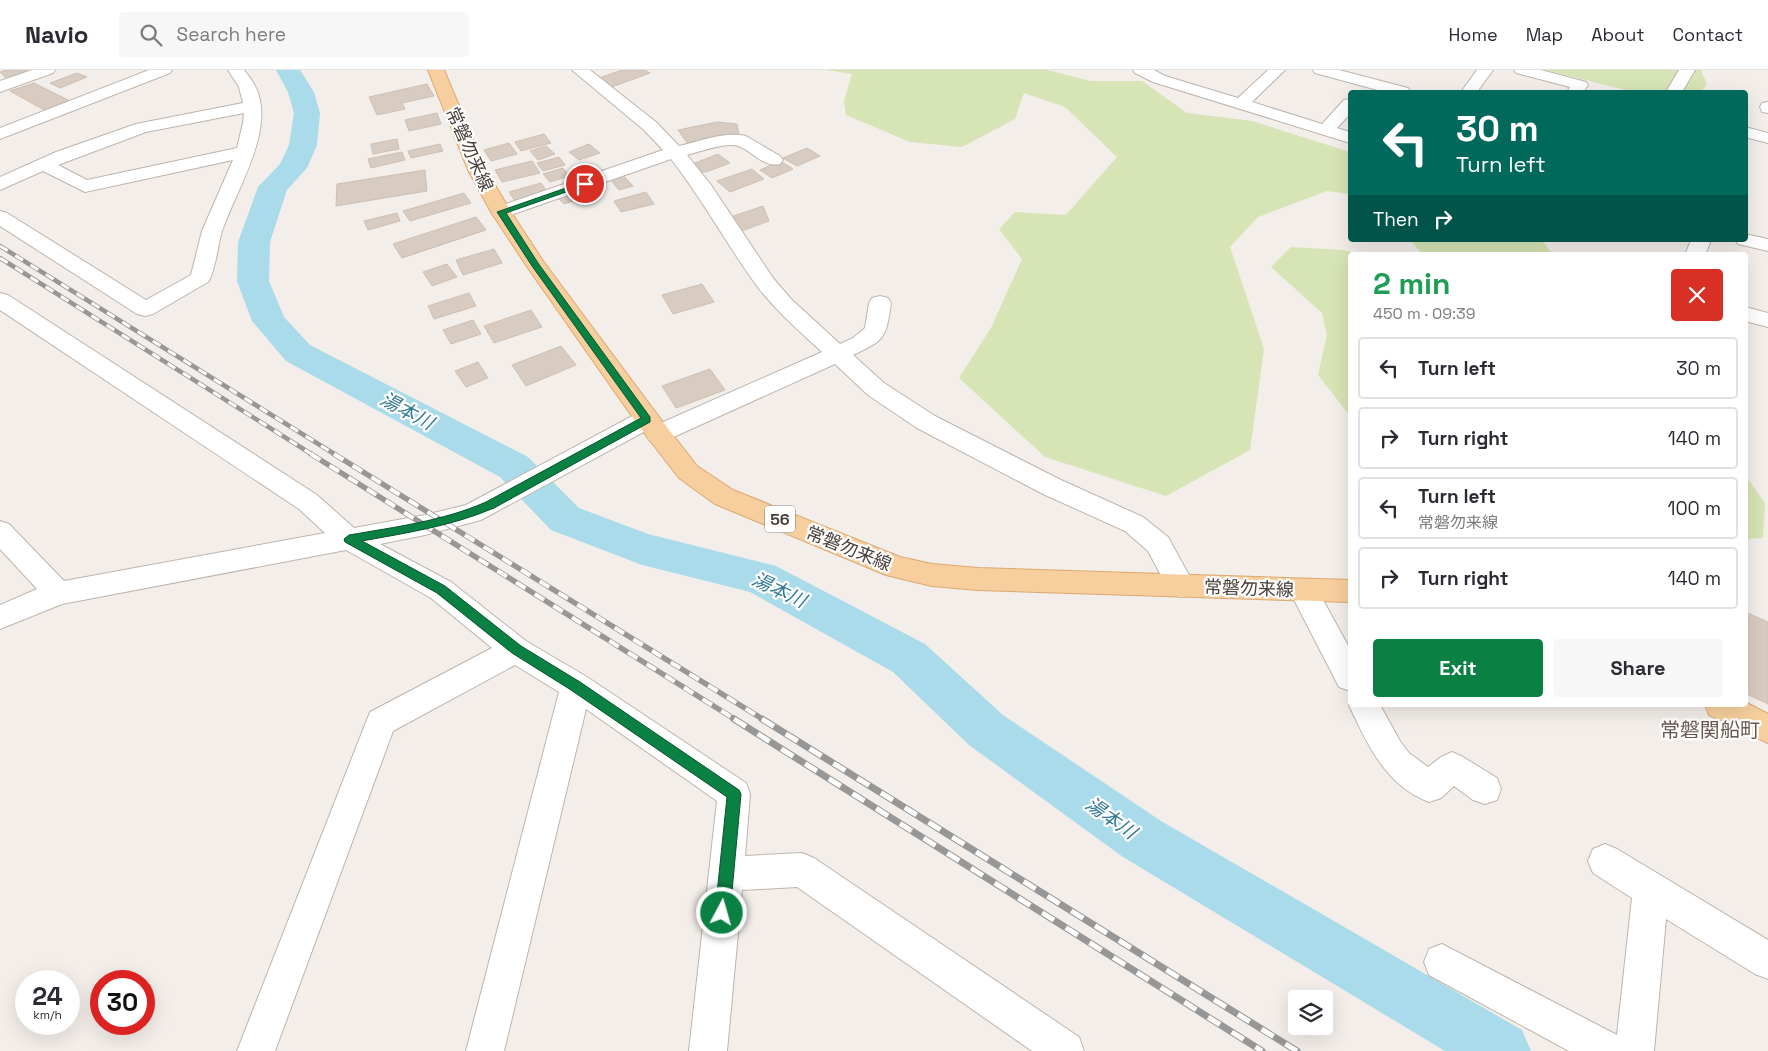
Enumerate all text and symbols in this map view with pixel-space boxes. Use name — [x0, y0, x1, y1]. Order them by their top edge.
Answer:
search box — [119, 12, 469, 57]
text: Navio — [25, 19, 89, 50]
icon: search — [137, 21, 165, 49]
text: Search here — [177, 22, 286, 47]
text: Home — [1449, 23, 1498, 46]
text: Map — [1526, 23, 1563, 46]
text: About — [1591, 23, 1645, 46]
text: Contact — [1673, 23, 1743, 46]
street label: 常磐勿来線 — [441, 103, 499, 195]
text: 30 m — [1456, 107, 1539, 151]
icon: left — [1373, 110, 1438, 175]
text: Turn left — [1456, 150, 1546, 178]
pin — [564, 163, 606, 205]
icon: arrive — [571, 170, 599, 198]
icon: right — [1429, 205, 1457, 233]
text: Then — [1373, 207, 1419, 232]
text: 2 min — [1373, 264, 1451, 303]
button: close — [1671, 269, 1723, 321]
text: 450 m · 09:39 — [1373, 303, 1475, 324]
icon: left — [1375, 354, 1403, 382]
text: Turn left — [1418, 356, 1496, 381]
text: 30 m — [1676, 356, 1721, 381]
water label: 湯本川 — [376, 387, 440, 436]
icon: right — [1375, 424, 1403, 452]
text: Turn right — [1418, 426, 1508, 451]
text: 140 m — [1668, 426, 1721, 451]
text: Turn left — [1418, 484, 1496, 509]
icon: left — [1375, 494, 1403, 522]
text: 100 m — [1667, 496, 1721, 521]
road number: 56 — [765, 506, 795, 532]
text: 常磐勿来線 — [1418, 512, 1498, 533]
street label: 常磐勿来線 — [803, 520, 895, 576]
icon: right — [1375, 564, 1403, 592]
text: Turn right — [1418, 566, 1508, 591]
text: 140 m — [1668, 566, 1721, 591]
water label: 湯本川 — [748, 567, 812, 614]
street label: 常磐勿来線 — [1204, 575, 1294, 601]
button: Exit — [1373, 639, 1543, 697]
button: Share — [1553, 639, 1723, 697]
district label: 常磐関船町 — [1660, 717, 1760, 743]
water label: 湯本川 — [1080, 791, 1143, 846]
position arrow — [695, 886, 747, 938]
speed limit sign: 30 — [90, 970, 155, 1035]
text: 24 — [32, 980, 63, 1012]
map controls — [1288, 990, 1333, 1035]
button: layers — [1288, 990, 1333, 1035]
text: km/h — [33, 1007, 62, 1023]

